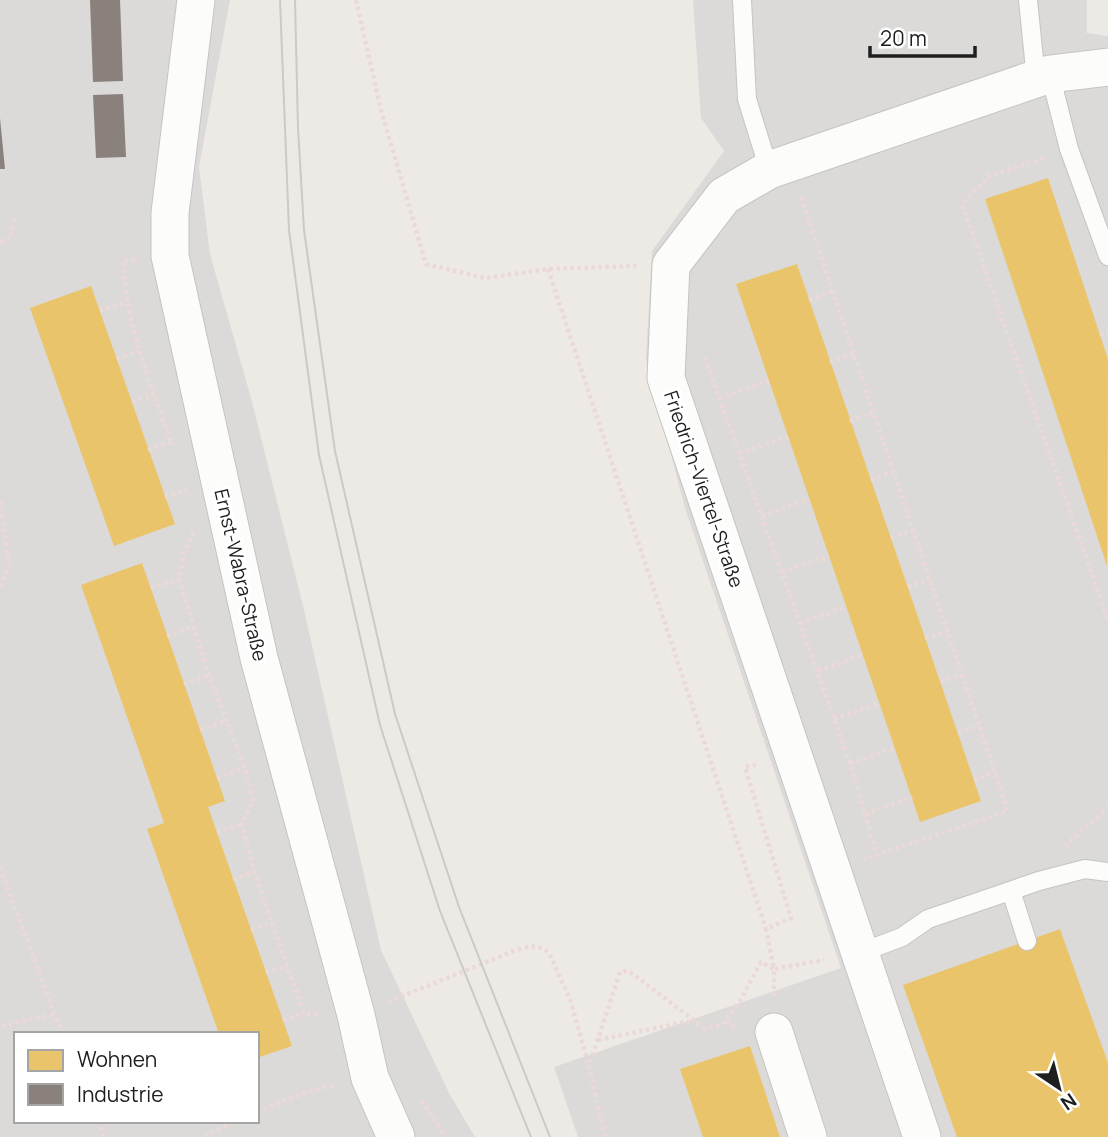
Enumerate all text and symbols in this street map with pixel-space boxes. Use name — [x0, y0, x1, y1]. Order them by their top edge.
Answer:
scale bar — [870, 14, 975, 58]
text: 20 m — [880, 24, 927, 52]
street label: Friedrich-Viertel-Straße — [658, 387, 750, 591]
street label: Ernst-Wabra-Straße — [209, 486, 273, 664]
legend — [14, 1032, 259, 1123]
text: Wohnen — [77, 1045, 157, 1073]
north arrow — [1024, 1053, 1094, 1123]
text: Industrie — [77, 1080, 163, 1108]
text: N — [1056, 1087, 1082, 1116]

